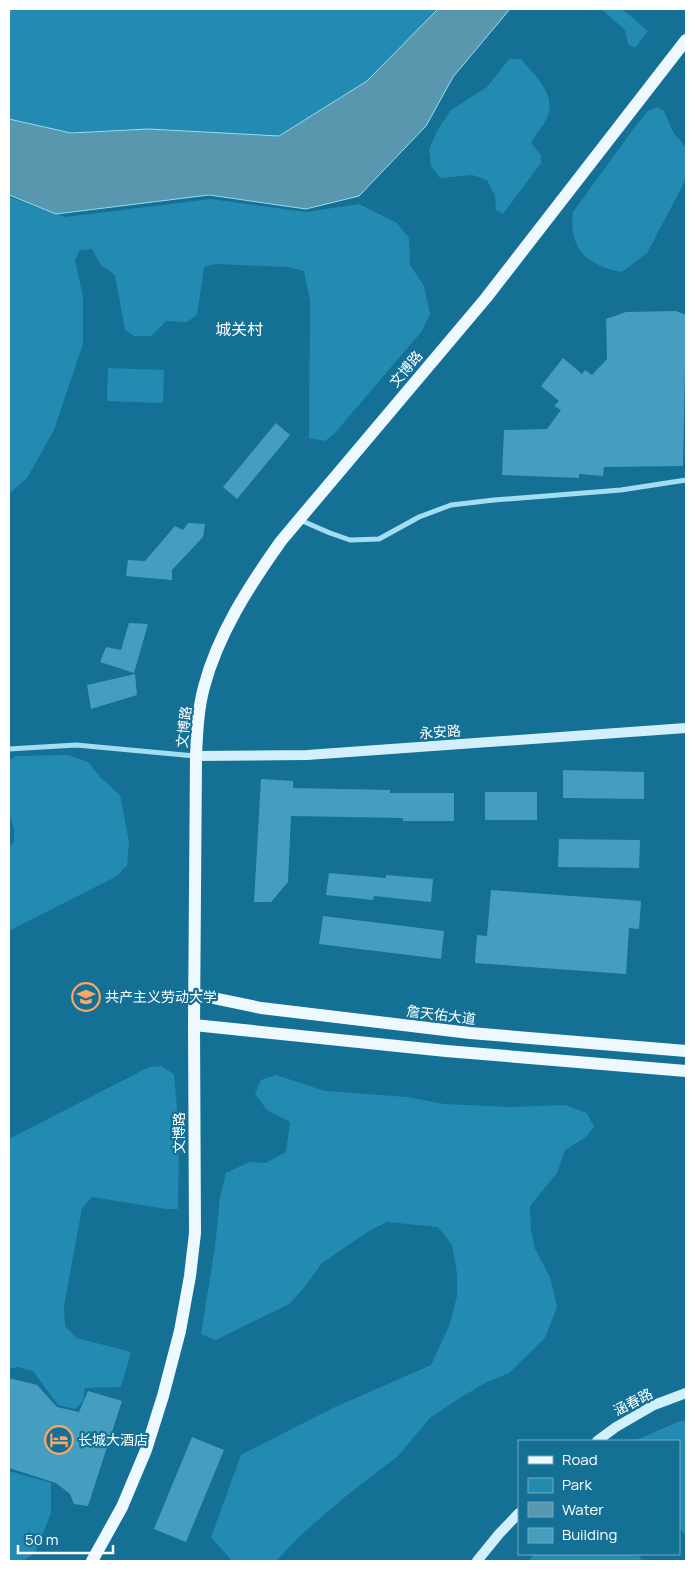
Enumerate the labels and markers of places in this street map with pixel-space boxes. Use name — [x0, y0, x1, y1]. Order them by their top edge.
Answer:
school or university icon: 共产主义劳动大学 — [71, 982, 101, 1012]
place label: 共产主义劳动大学 — [105, 987, 217, 1006]
hotel icon: 长城大酒店 — [44, 1425, 74, 1455]
place label: 长城大酒店 — [78, 1430, 148, 1449]

